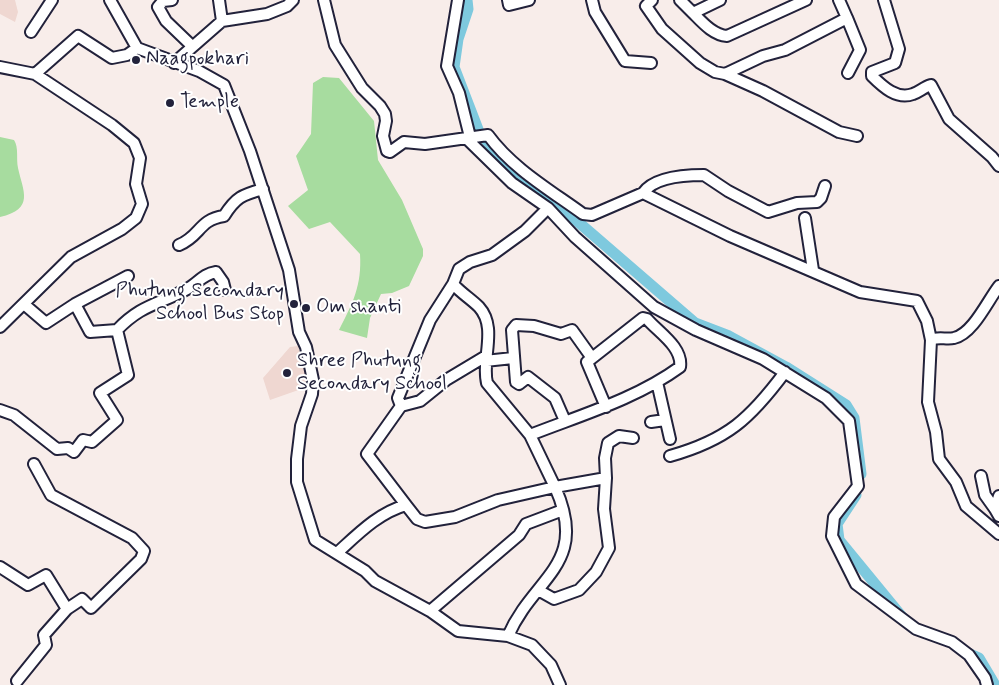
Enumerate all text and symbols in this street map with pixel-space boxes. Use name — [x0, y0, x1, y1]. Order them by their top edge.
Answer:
place label: Naagpokhari — [146, 48, 249, 72]
marker: Naagpokhari — [130, 54, 142, 66]
place label: Temple — [180, 91, 239, 115]
marker: Temple — [164, 97, 176, 109]
place label: Phutung Secondary School Bus Stop — [116, 280, 284, 327]
place label: Om shanti — [316, 296, 401, 320]
marker: Phutung Secondary School Bus Stop — [288, 298, 300, 310]
marker: Om shanti — [300, 302, 312, 314]
place label: Shree Phutung Secondary School — [297, 350, 447, 397]
marker: Shree Phutung Secondary School — [281, 367, 293, 379]

